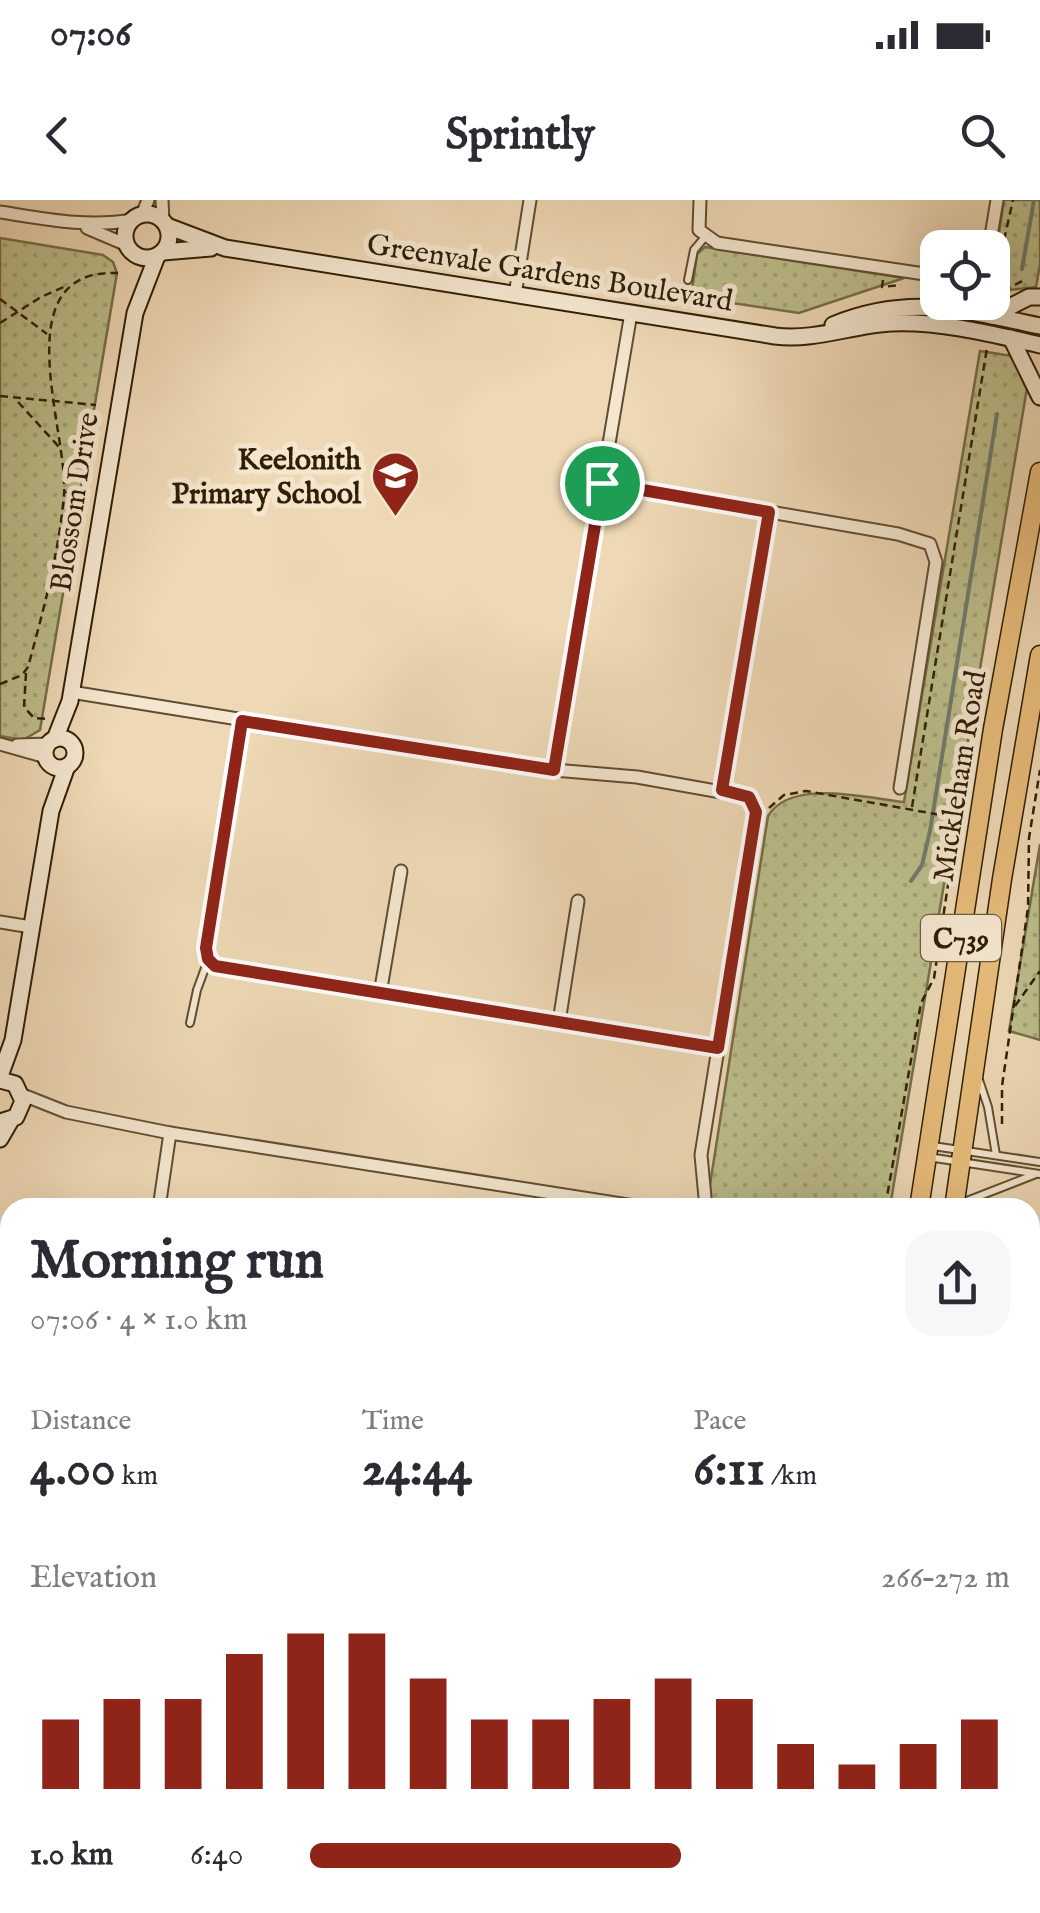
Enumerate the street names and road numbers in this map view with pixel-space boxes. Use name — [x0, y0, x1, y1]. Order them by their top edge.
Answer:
street label: Greenvale Gardens Boulevard — [364, 226, 736, 322]
street label: Blossom Drive — [43, 410, 109, 595]
street label: Mickleham Road — [926, 667, 997, 885]
road number: C739 — [921, 915, 1001, 961]

